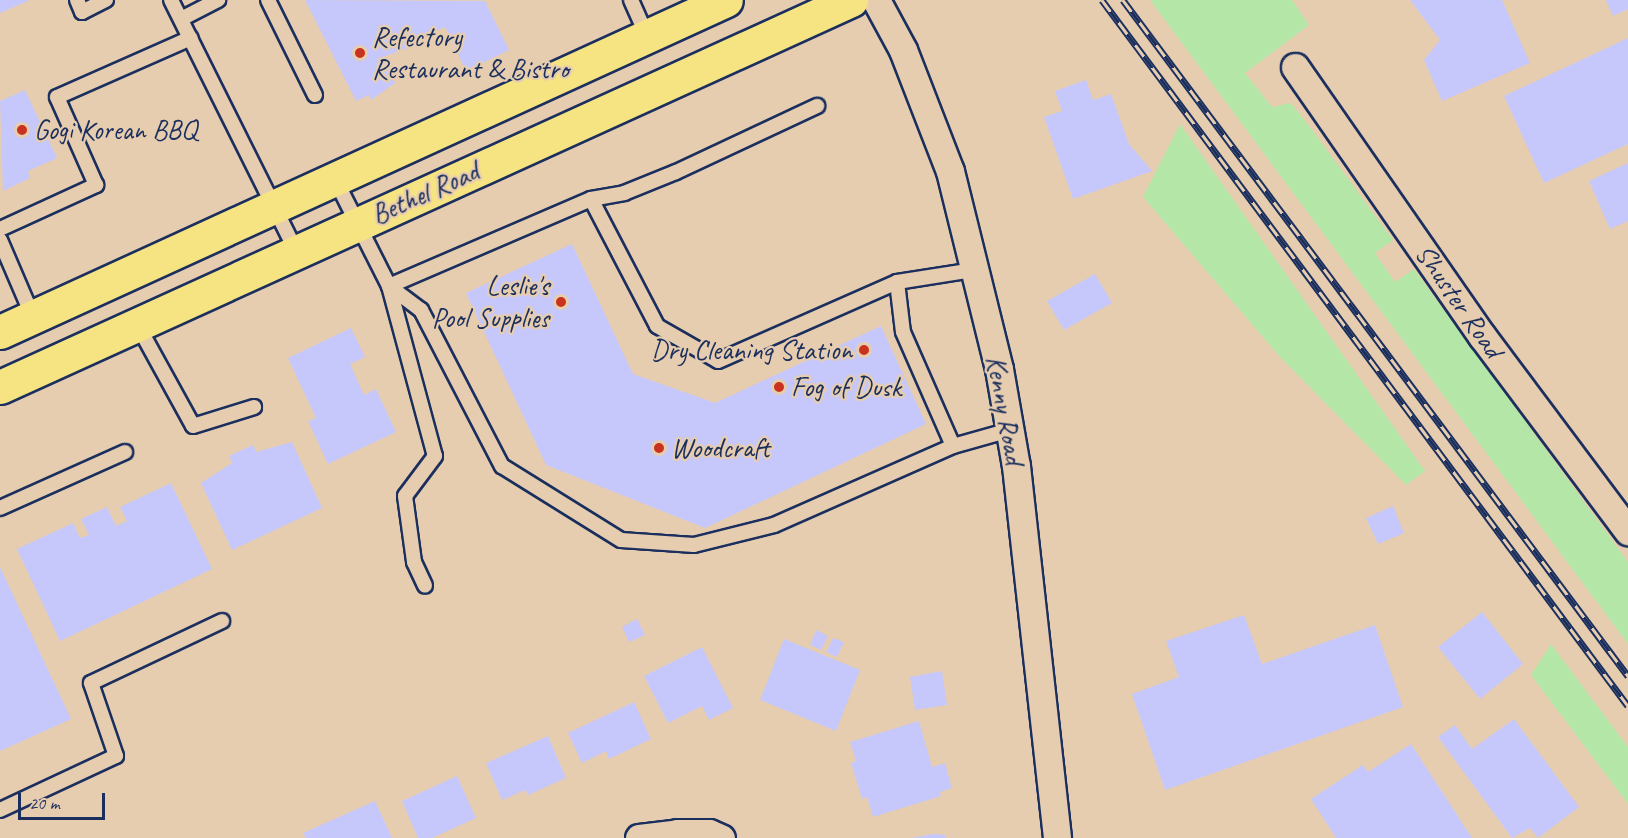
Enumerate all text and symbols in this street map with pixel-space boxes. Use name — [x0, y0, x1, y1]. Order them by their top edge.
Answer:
place label: Refectory Restaurant & Bistro — [372, 20, 569, 86]
marker: Refectory Restaurant & Bistro — [353, 46, 367, 60]
place label: Gogi Korean BBQ — [34, 113, 196, 147]
marker: Gogi Korean BBQ — [15, 123, 29, 137]
street label: Bethel Road — [366, 155, 484, 231]
street label: Shuster Road — [1408, 238, 1510, 364]
place label: Leslie's Pool Supplies — [432, 269, 549, 335]
marker: Leslie's Pool Supplies — [554, 295, 568, 309]
place label: Dry Cleaning Station — [651, 333, 852, 367]
marker: Dry Cleaning Station — [857, 343, 871, 357]
street label: Kenny Road — [979, 353, 1031, 467]
place label: Fog of Dusk — [791, 370, 901, 404]
marker: Fog of Dusk — [772, 380, 786, 394]
place label: Woodcraft — [671, 431, 770, 465]
marker: Woodcraft — [652, 441, 666, 455]
scale bar — [21, 781, 108, 819]
text: 20 m — [29, 792, 60, 814]

